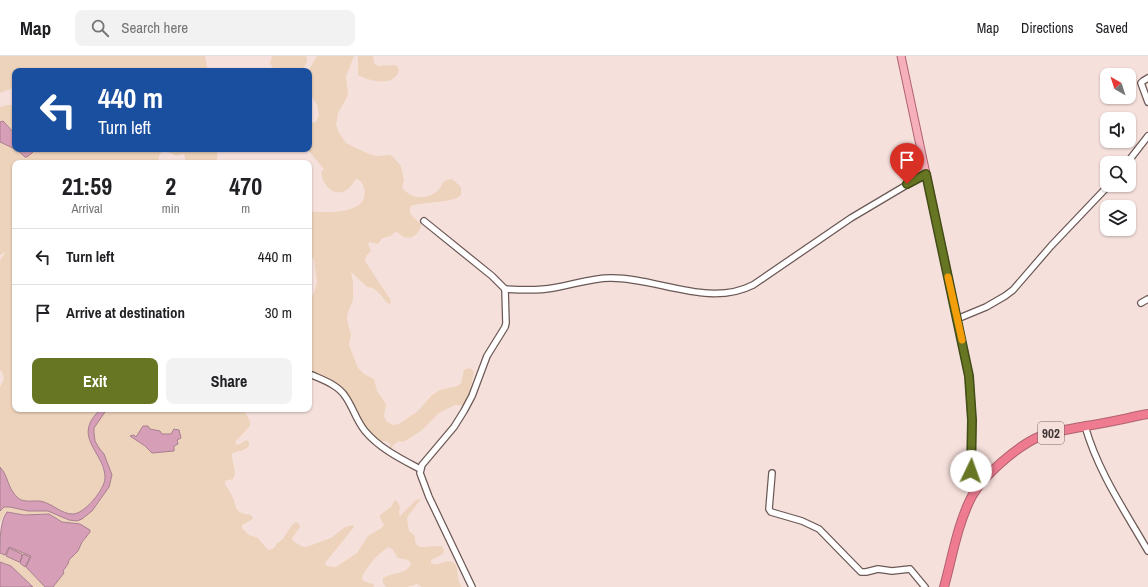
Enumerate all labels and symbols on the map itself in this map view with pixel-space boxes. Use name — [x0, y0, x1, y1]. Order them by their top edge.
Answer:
north arrow — [1100, 68, 1136, 104]
pin — [890, 143, 924, 184]
road number: 902 — [1038, 422, 1064, 444]
position arrow — [950, 450, 992, 492]

